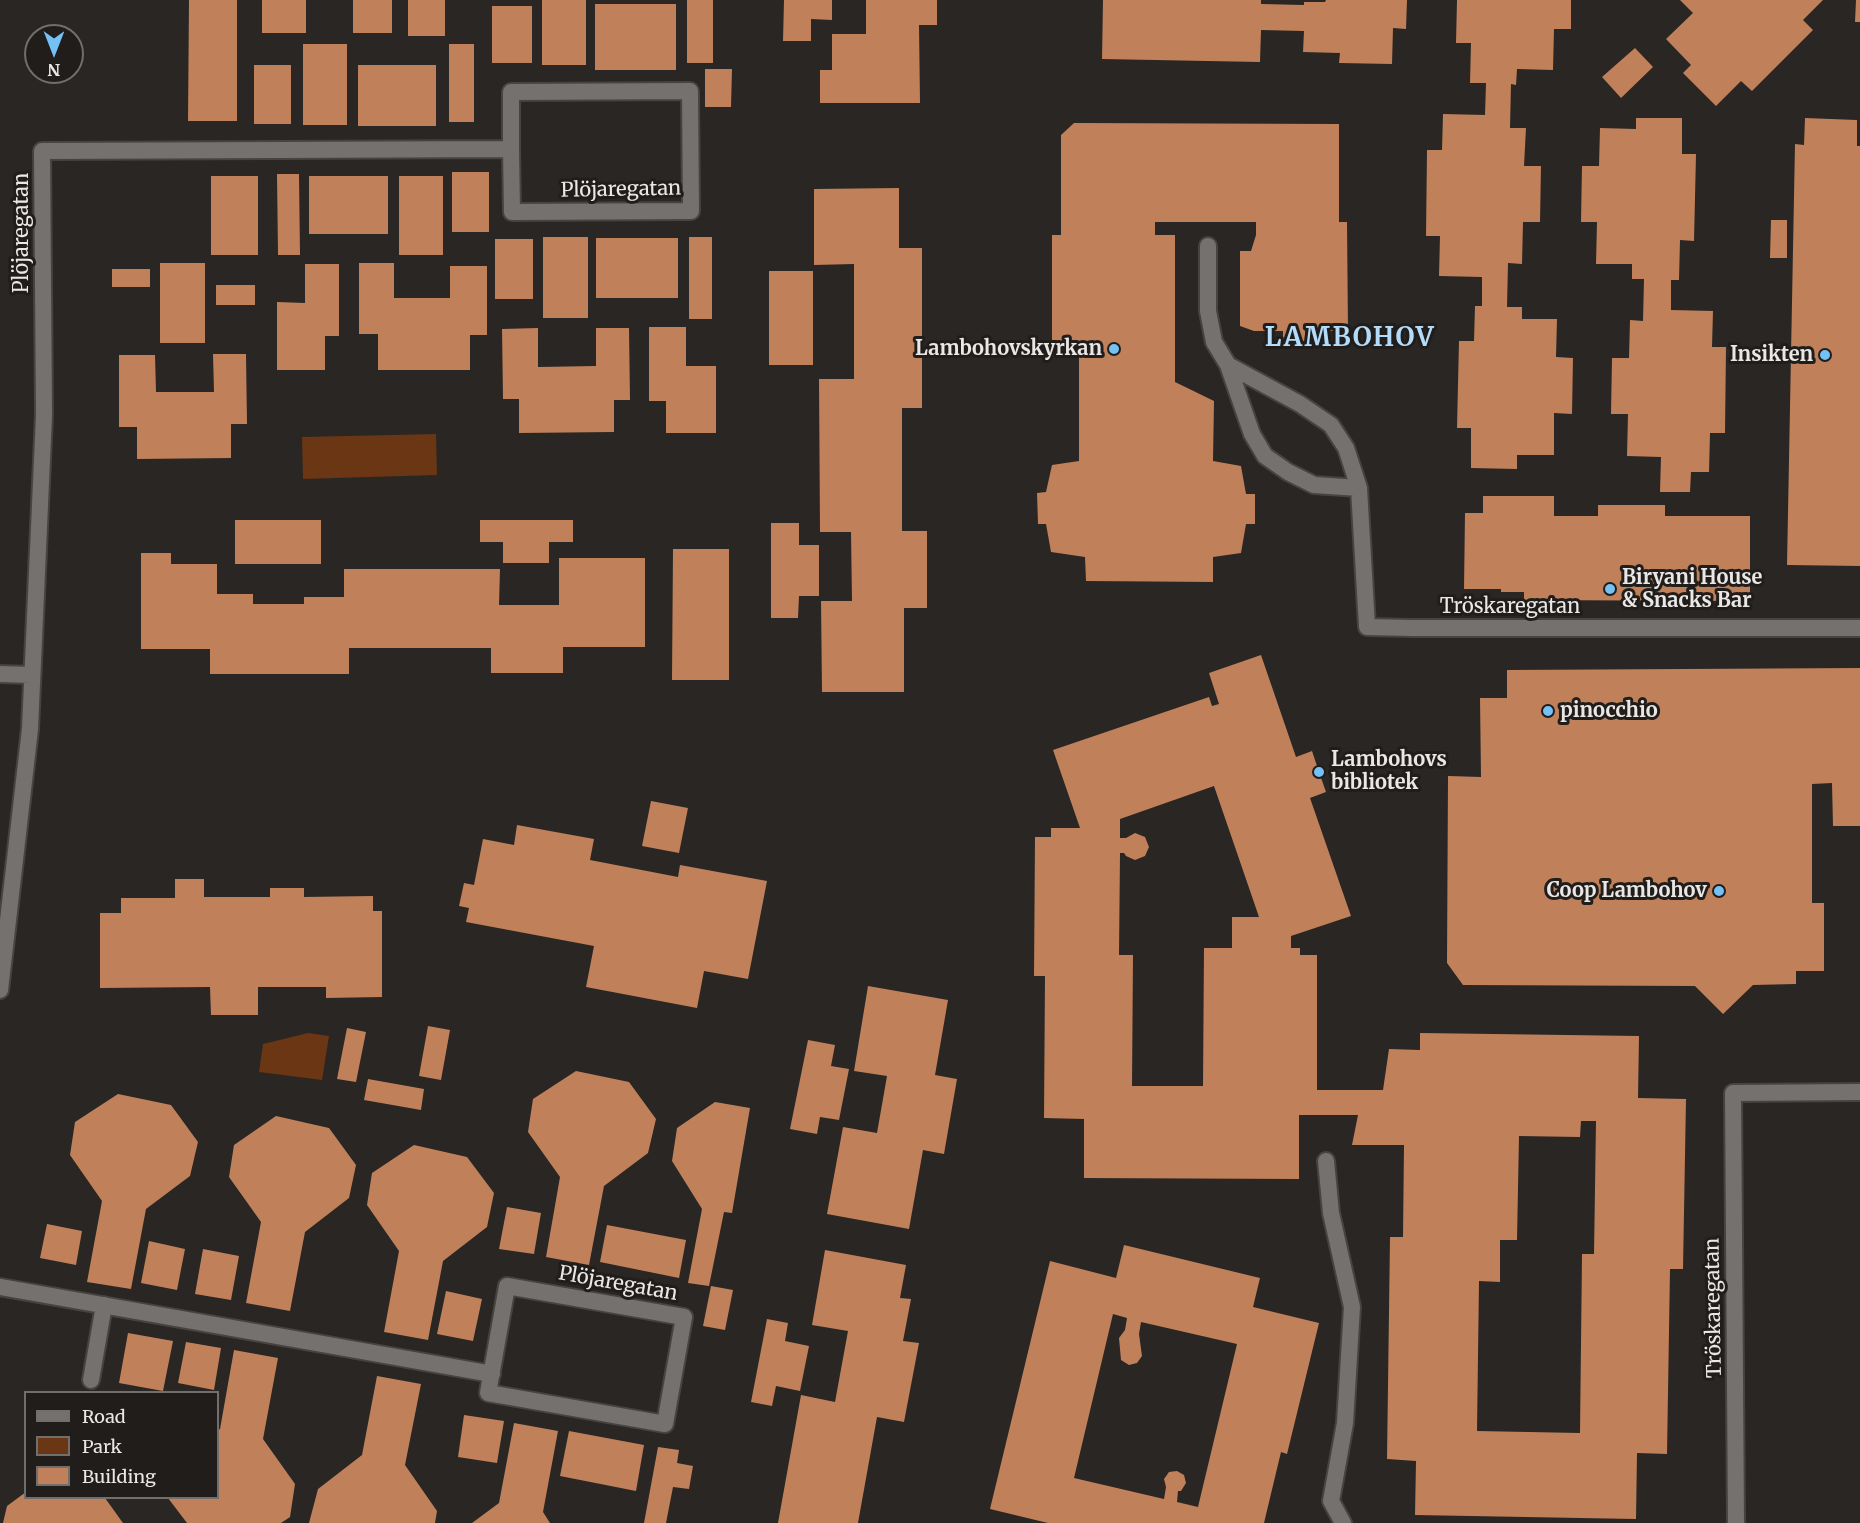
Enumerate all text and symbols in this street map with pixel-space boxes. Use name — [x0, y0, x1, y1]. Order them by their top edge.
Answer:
north arrow — [24, 24, 84, 84]
text: N — [48, 60, 60, 80]
street label: Plöjaregatan — [10, 173, 34, 293]
street label: Plöjaregatan — [561, 177, 681, 203]
district label: LAMBOHOV — [1265, 323, 1435, 355]
place label: Lambohovskyrkan — [915, 337, 1102, 361]
marker: Lambohovskyrkan — [1107, 342, 1121, 356]
place label: Insikten — [1730, 343, 1813, 367]
marker: Insikten — [1818, 348, 1832, 362]
place label: Biryani House & Snacks Bar — [1622, 566, 1762, 613]
marker: Biryani House & Snacks Bar — [1603, 582, 1617, 596]
street label: Tröskaregatan — [1440, 595, 1580, 619]
place label: pinocchio — [1560, 699, 1658, 723]
marker: pinocchio — [1541, 704, 1555, 718]
place label: Lambohovs bibliotek — [1331, 748, 1447, 795]
marker: Lambohovs bibliotek — [1312, 765, 1326, 779]
place label: Coop Lambohov — [1547, 879, 1707, 903]
marker: Coop Lambohov — [1712, 884, 1726, 898]
street label: Tröskaregatan — [1701, 1238, 1727, 1378]
street label: Plöjaregatan — [557, 1262, 679, 1306]
legend — [24, 1391, 219, 1499]
text: Road — [82, 1405, 126, 1428]
text: Park — [82, 1435, 122, 1458]
text: Building — [82, 1465, 156, 1488]

